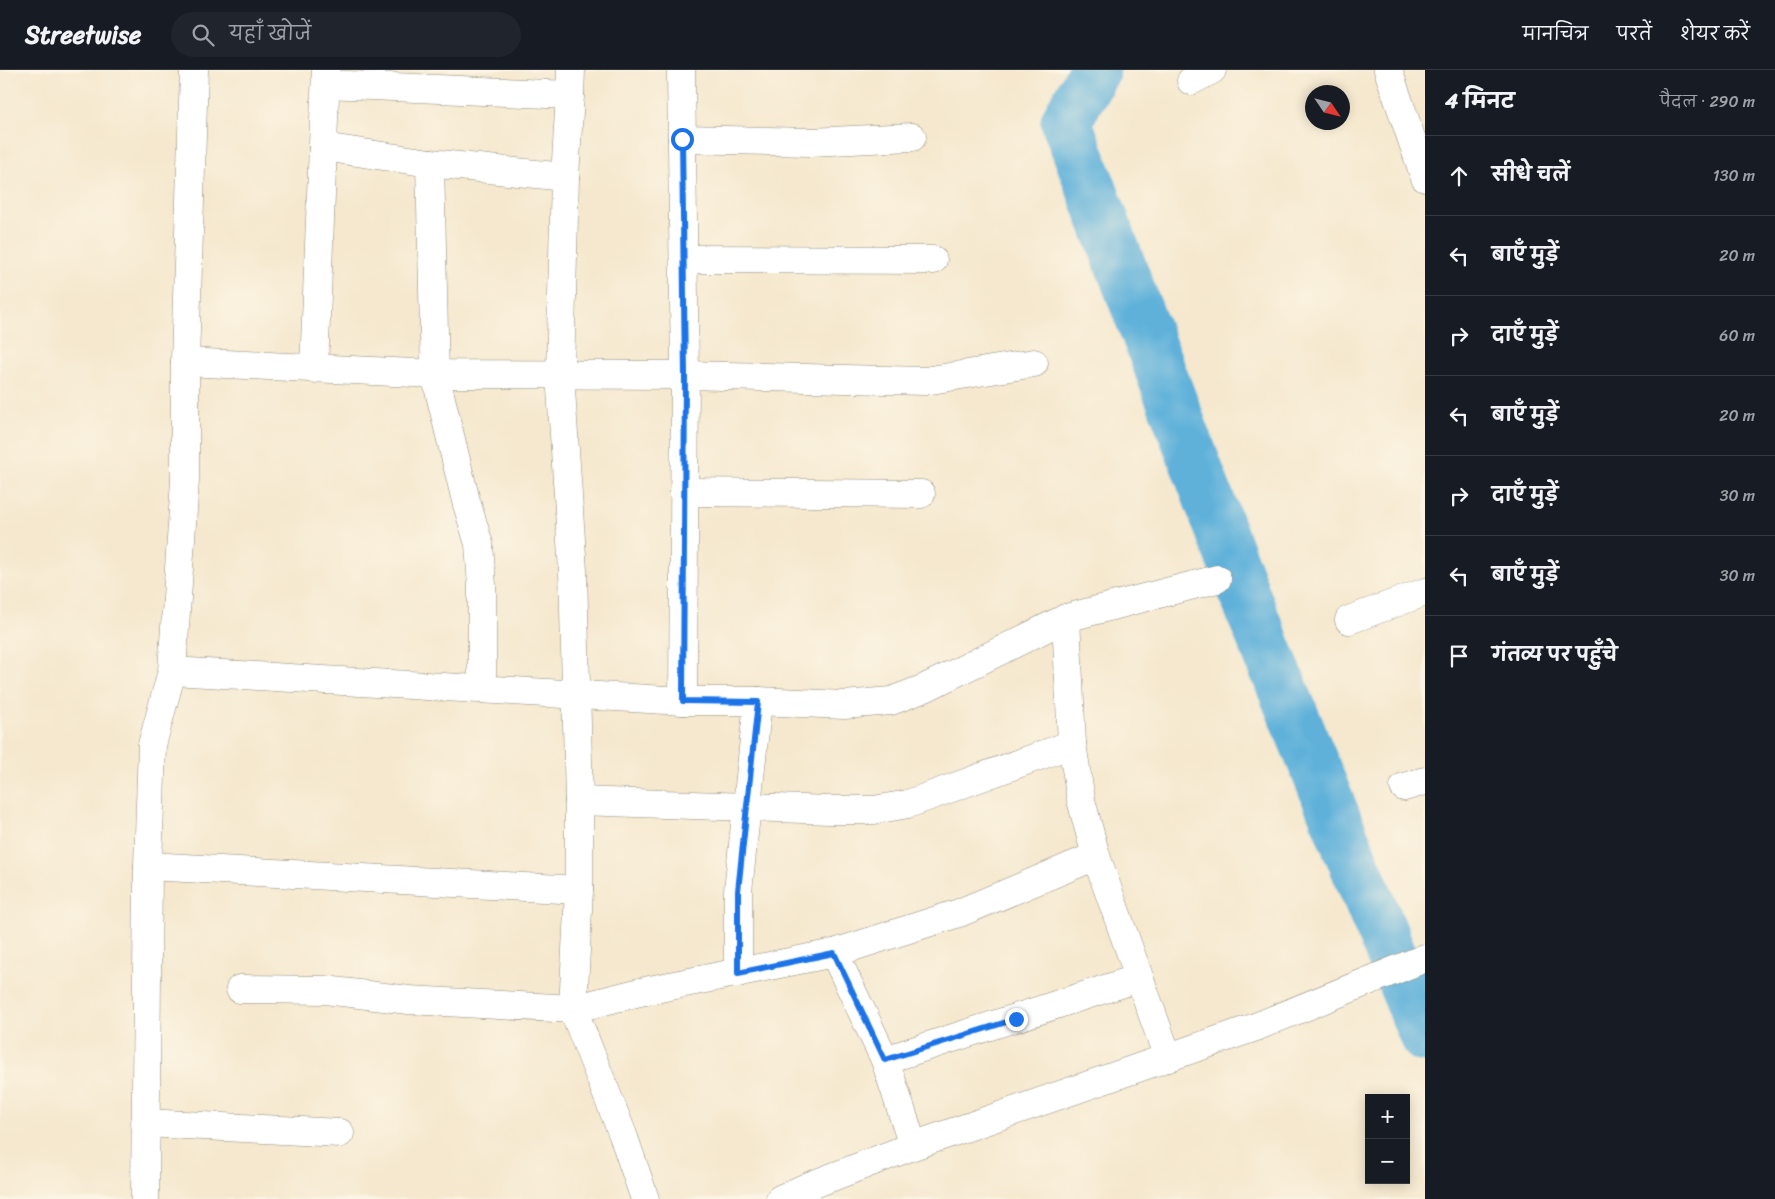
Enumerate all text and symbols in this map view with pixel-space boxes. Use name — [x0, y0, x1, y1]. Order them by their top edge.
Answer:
search box — [171, 12, 521, 57]
text: Streetwise — [25, 14, 141, 56]
text: यहाँ खोजें — [229, 17, 311, 50]
text: मानचित्र — [1522, 18, 1589, 50]
text: परतें — [1617, 18, 1652, 50]
text: शेयर करें — [1680, 18, 1750, 50]
icon: search — [189, 21, 217, 49]
text: 4 मिनट — [1445, 82, 1515, 120]
north arrow — [1305, 85, 1350, 130]
text: पैदल · 290 m — [1660, 87, 1755, 116]
route start — [671, 128, 694, 151]
text: सीधे चलें — [1492, 158, 1570, 191]
text: 130 m — [1713, 161, 1755, 190]
icon: ahead — [1445, 162, 1473, 190]
text: बाएँ मुड़ें — [1492, 238, 1559, 271]
text: 20 m — [1719, 241, 1755, 270]
icon: left — [1445, 242, 1473, 270]
text: दाएँ मुड़ें — [1492, 318, 1558, 351]
text: 60 m — [1719, 321, 1755, 350]
icon: right — [1445, 322, 1473, 350]
text: बाएँ मुड़ें — [1492, 398, 1559, 431]
text: 20 m — [1719, 401, 1755, 430]
icon: left — [1445, 402, 1473, 430]
text: दाएँ मुड़ें — [1492, 478, 1558, 511]
text: 30 m — [1720, 481, 1755, 510]
icon: right — [1445, 482, 1473, 510]
text: बाएँ मुड़ें — [1492, 558, 1559, 591]
text: 30 m — [1720, 561, 1755, 590]
icon: left — [1445, 562, 1473, 590]
text: गंतव्य पर पहुँचे — [1492, 638, 1617, 671]
icon: arrive — [1445, 642, 1473, 670]
route end — [1005, 1008, 1028, 1031]
map controls — [1365, 1094, 1410, 1184]
button: + — [1365, 1094, 1410, 1139]
button: − — [1365, 1139, 1410, 1184]

